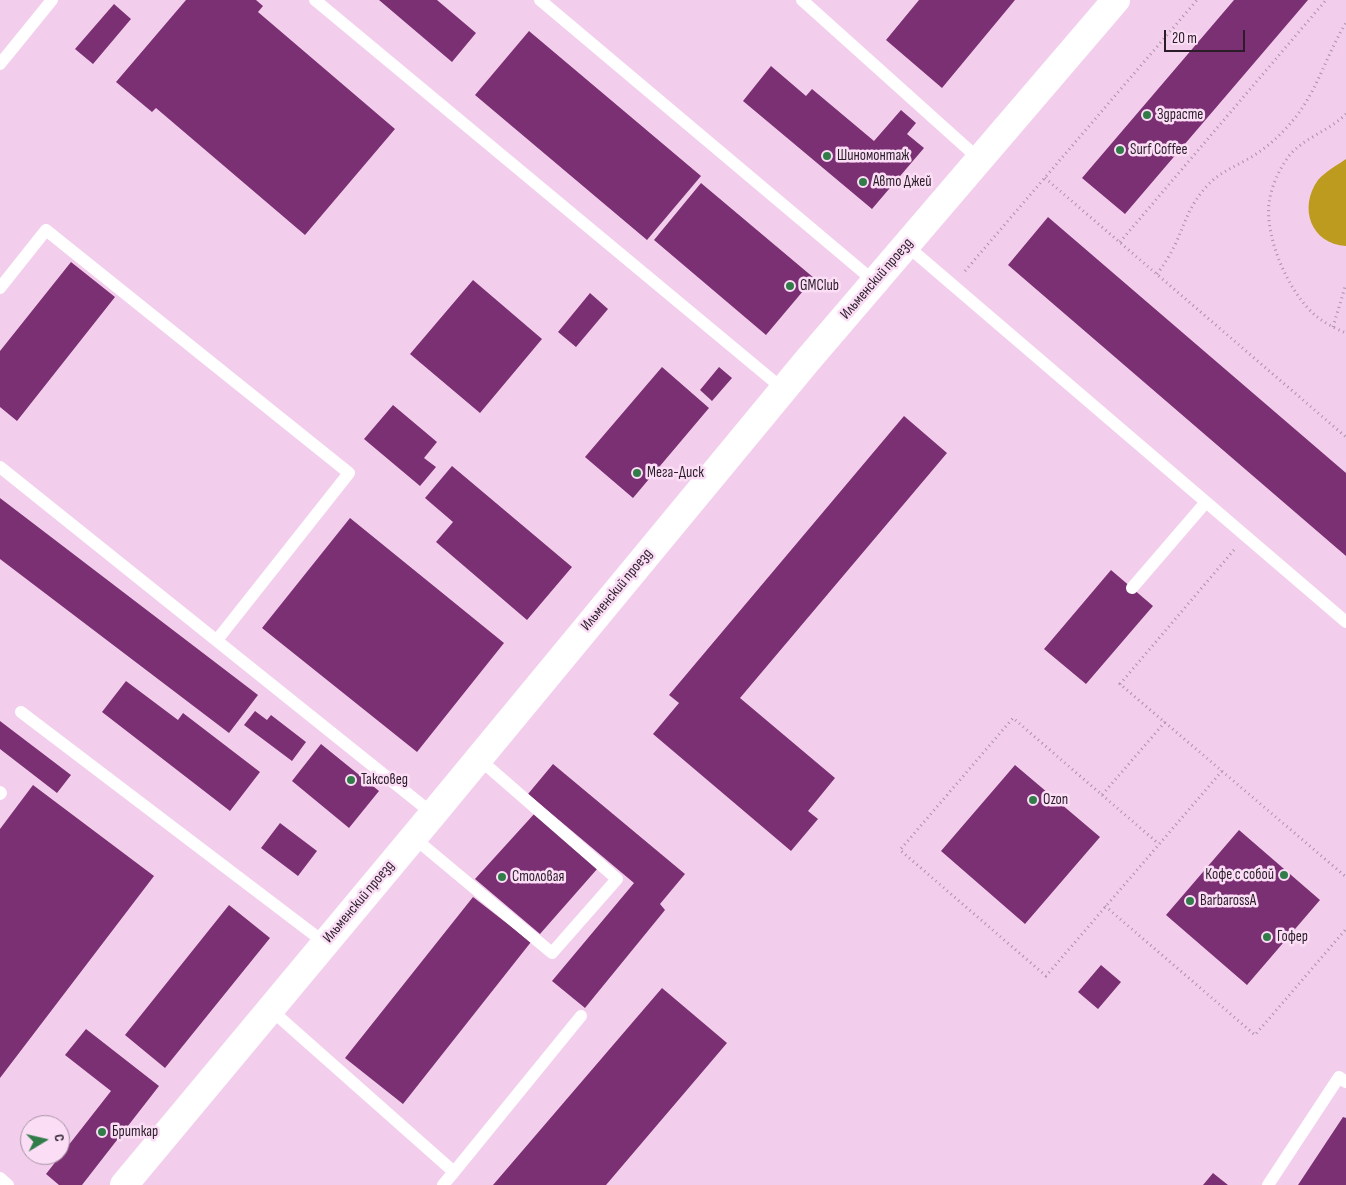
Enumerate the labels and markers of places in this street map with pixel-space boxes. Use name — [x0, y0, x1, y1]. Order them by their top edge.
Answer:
place label: Здрасте — [1157, 106, 1203, 124]
marker: Здрасте — [1141, 109, 1153, 121]
place label: Surf Coffee — [1130, 141, 1188, 159]
marker: Surf Coffee — [1114, 144, 1126, 156]
place label: Шиномонтаж — [837, 147, 909, 165]
marker: Шиномонтаж — [821, 150, 833, 162]
place label: Авто Джей — [873, 173, 932, 191]
marker: Авто Джей — [857, 176, 869, 188]
place label: GMClub — [800, 277, 839, 295]
marker: GMClub — [784, 280, 796, 292]
place label: Мега-Диск — [647, 464, 704, 482]
marker: Мега-Диск — [631, 467, 643, 479]
place label: Таксовед — [361, 771, 408, 789]
marker: Таксовед — [345, 774, 357, 786]
place label: Ozon — [1043, 791, 1068, 809]
marker: Ozon — [1027, 794, 1039, 806]
place label: Кофе с собой — [1205, 866, 1274, 884]
place label: Столовая — [512, 868, 564, 886]
marker: Кофе с собой — [1278, 869, 1290, 881]
marker: Столовая — [496, 871, 508, 883]
place label: BarbarossA — [1200, 892, 1256, 910]
marker: BarbarossA — [1184, 895, 1196, 907]
place label: Гофер — [1277, 928, 1308, 946]
marker: Гофер — [1261, 931, 1273, 943]
place label: Бриткар — [112, 1123, 158, 1141]
marker: Бриткар — [96, 1126, 108, 1138]

